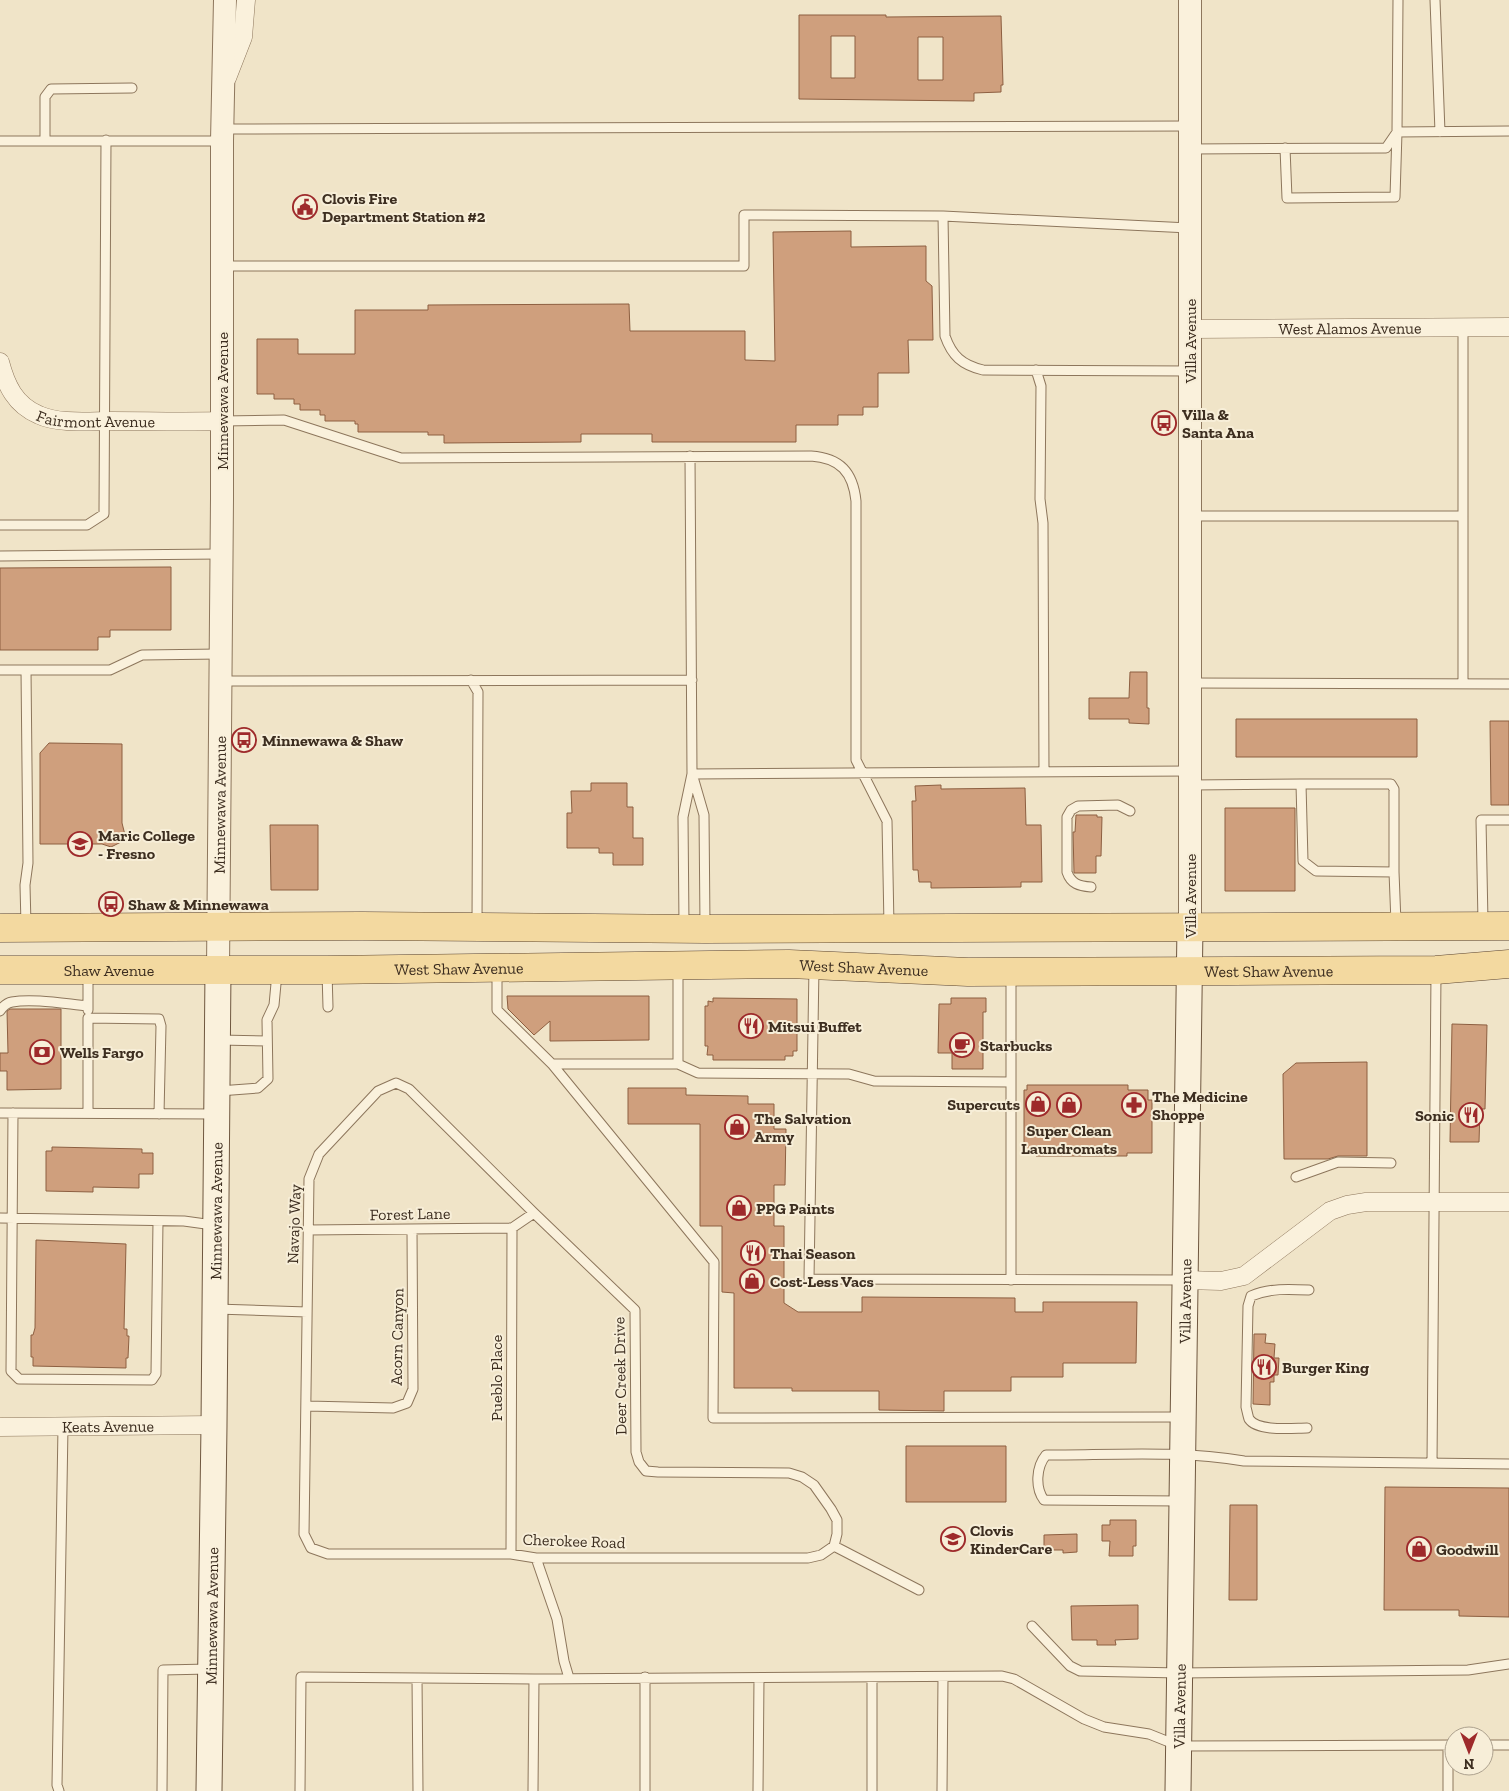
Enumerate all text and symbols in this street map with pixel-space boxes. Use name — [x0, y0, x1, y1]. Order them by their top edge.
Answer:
place label: Clovis Fire Department Station #2 — [322, 189, 486, 226]
public building icon: Clovis Fire Department Station #2 — [292, 194, 318, 220]
street label: Villa Avenue — [1181, 299, 1200, 384]
street label: West Alamos Avenue — [1278, 318, 1422, 338]
street label: Minnewawa Avenue — [213, 332, 232, 470]
place label: Villa & Santa Ana — [1182, 405, 1254, 442]
street label: Fairmont Avenue — [34, 406, 155, 431]
bus stop icon: Villa & Santa Ana — [1151, 410, 1177, 436]
bus stop icon: Minnewawa & Shaw — [231, 727, 257, 753]
place label: Minnewawa & Shaw — [262, 731, 404, 750]
street label: Minnewawa Avenue — [209, 736, 229, 874]
place label: Maric College - Fresno — [98, 826, 195, 863]
school or university icon: Maric College - Fresno — [67, 831, 93, 857]
street label: Villa Avenue — [1181, 854, 1200, 939]
bus stop icon: Shaw & Minnewawa — [98, 891, 124, 917]
place label: Shaw & Minnewawa — [128, 895, 269, 914]
street label: West Shaw Avenue — [799, 955, 929, 980]
street label: West Shaw Avenue — [394, 958, 524, 979]
street label: Shaw Avenue — [64, 961, 154, 980]
street label: West Shaw Avenue — [1204, 961, 1333, 981]
restaurant icon: Mitsui Buffet — [738, 1013, 764, 1039]
place label: Mitsui Buffet — [768, 1017, 862, 1036]
cafe icon: Starbucks — [949, 1032, 975, 1058]
place label: Starbucks — [980, 1036, 1052, 1055]
bank icon: Wells Fargo — [29, 1039, 55, 1065]
place label: Wells Fargo — [60, 1043, 144, 1062]
place label: The Medicine Shoppe — [1152, 1087, 1248, 1124]
shop icon: Supercuts — [1025, 1091, 1051, 1117]
shop icon: Super Clean Laundromats — [1056, 1092, 1082, 1118]
pharmacy icon: The Medicine Shoppe — [1121, 1092, 1147, 1118]
place label: Supercuts — [947, 1095, 1020, 1114]
restaurant icon: Sonic — [1458, 1102, 1484, 1128]
place label: Sonic — [1415, 1106, 1454, 1125]
place label: The Salvation Army — [754, 1109, 852, 1146]
shop icon: The Salvation Army — [724, 1114, 750, 1140]
place label: Super Clean Laundromats — [1021, 1121, 1117, 1158]
street label: Minnewawa Avenue — [206, 1142, 226, 1280]
street label: Navajo Way — [283, 1183, 305, 1264]
shop icon: PPG Paints — [726, 1195, 752, 1221]
place label: PPG Paints — [756, 1199, 835, 1218]
street label: Forest Lane — [369, 1204, 451, 1224]
restaurant icon: Thai Season — [740, 1240, 766, 1266]
place label: Thai Season — [770, 1244, 856, 1263]
street label: Villa Avenue — [1175, 1259, 1195, 1345]
shop icon: Cost-Less Vacs — [739, 1268, 765, 1294]
place label: Cost-Less Vacs — [770, 1272, 874, 1291]
street label: Acorn Canyon — [387, 1287, 407, 1386]
street label: Deer Creek Drive — [609, 1317, 631, 1435]
street label: Pueblo Place — [487, 1335, 506, 1421]
restaurant icon: Burger King — [1251, 1354, 1277, 1380]
place label: Burger King — [1282, 1358, 1369, 1377]
street label: Keats Avenue — [62, 1416, 154, 1436]
place label: Clovis KinderCare — [970, 1521, 1052, 1558]
school or university icon: Clovis KinderCare — [940, 1526, 966, 1552]
street label: Cherokee Road — [522, 1530, 626, 1552]
shop icon: Goodwill — [1406, 1536, 1432, 1562]
place label: Goodwill — [1436, 1540, 1499, 1559]
street label: Minnewawa Avenue — [201, 1547, 222, 1685]
street label: Villa Avenue — [1169, 1664, 1189, 1749]
north arrow — [1444, 1726, 1494, 1776]
text: N — [1463, 1755, 1474, 1772]

